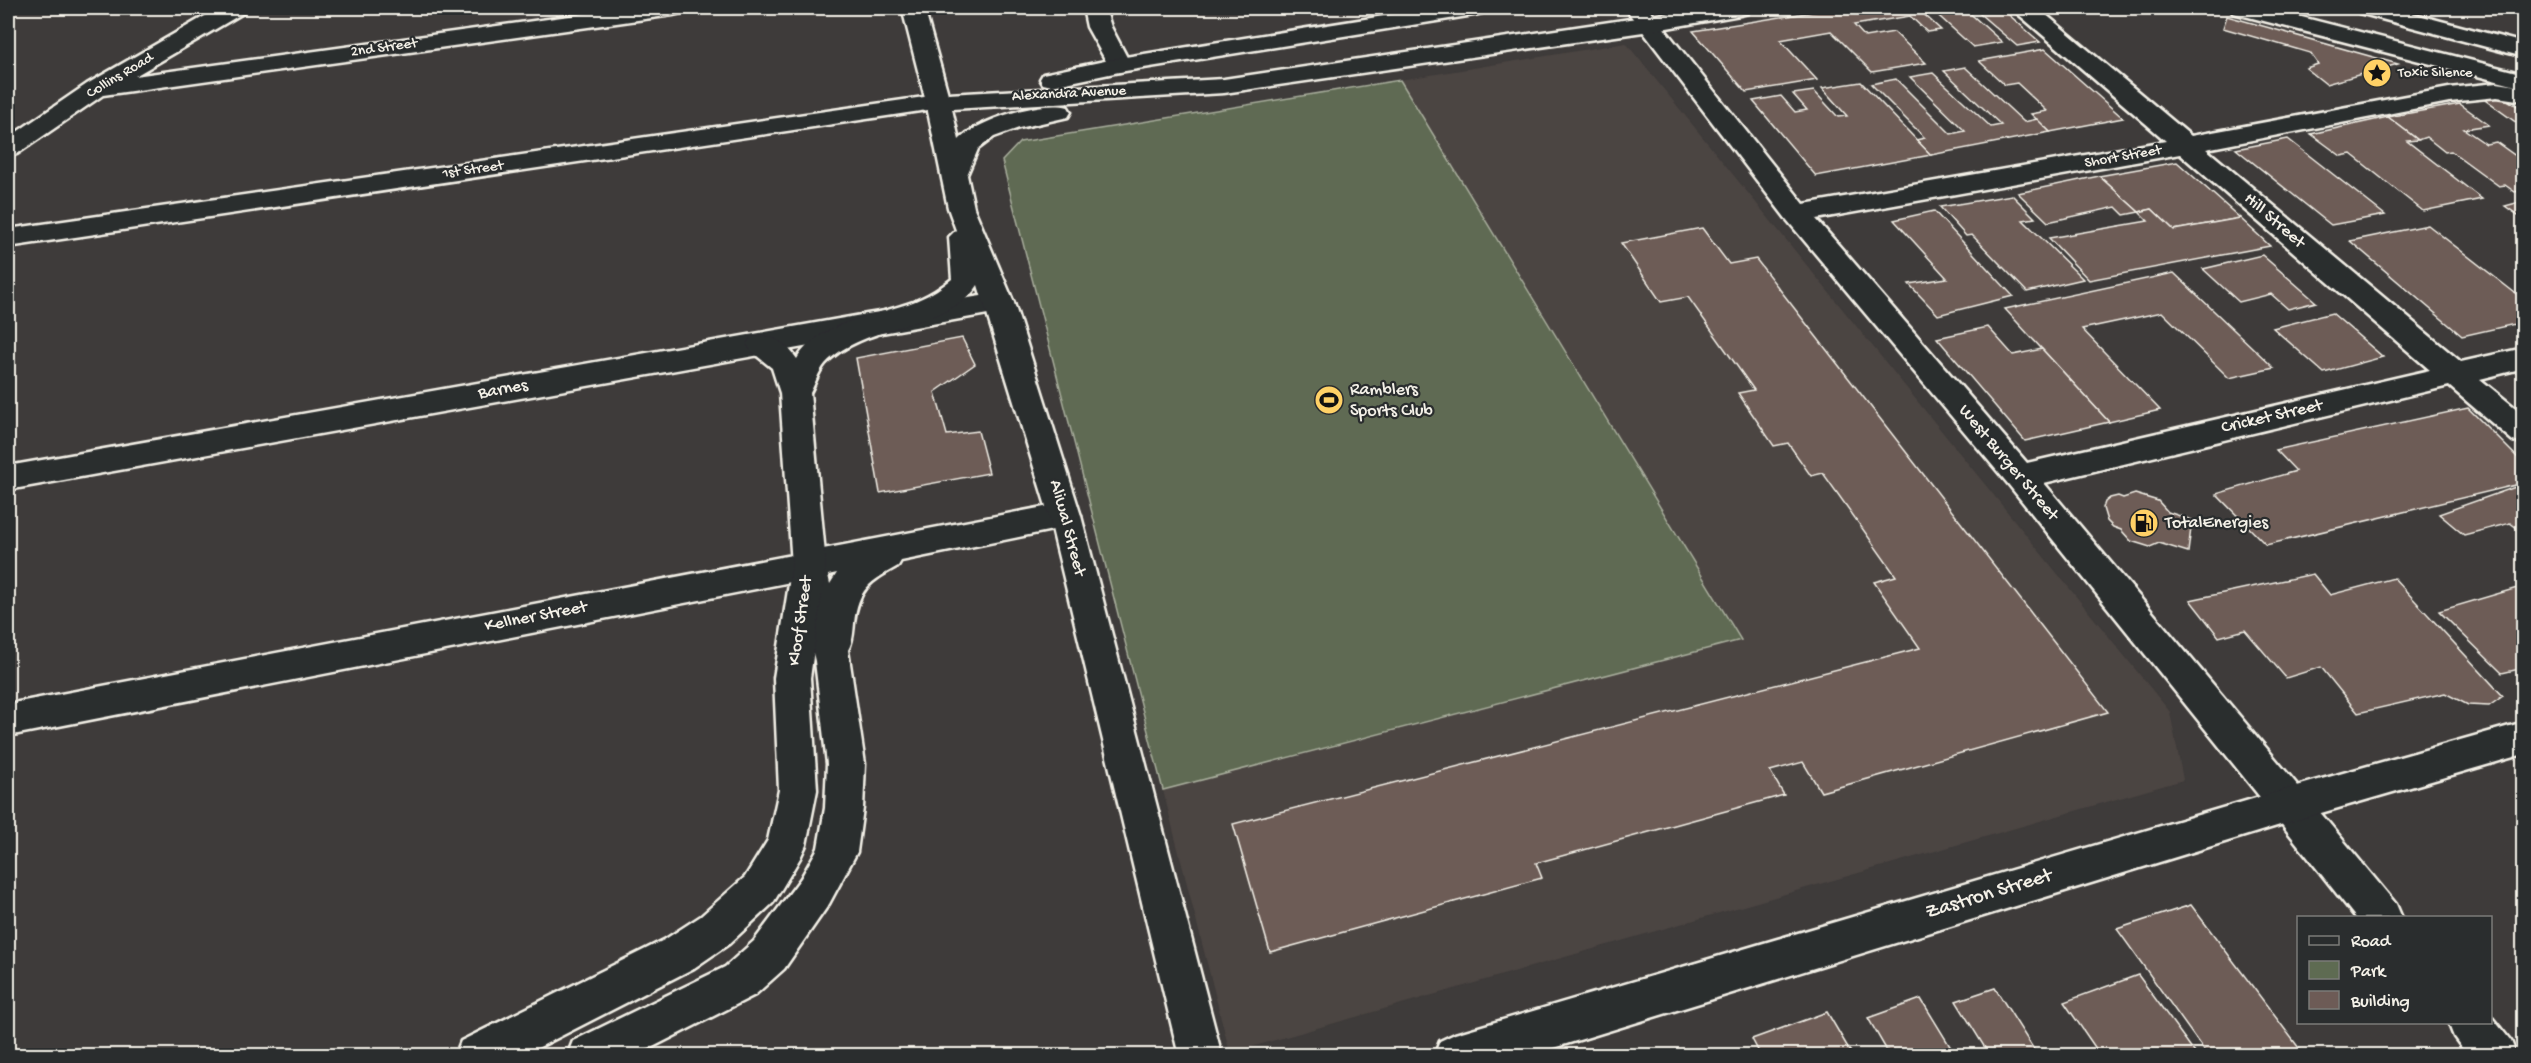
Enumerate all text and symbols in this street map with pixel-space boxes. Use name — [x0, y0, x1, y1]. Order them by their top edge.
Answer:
street label: 2nd Street — [350, 34, 420, 62]
street label: Collins Road — [83, 48, 158, 103]
place icon: Toxic Silence — [2361, 57, 2393, 89]
place label: Toxic Silence — [2397, 64, 2473, 82]
street label: Alexandra Avenue — [1011, 82, 1127, 106]
street label: Short Street — [2083, 141, 2165, 173]
street label: 1st Street — [440, 157, 506, 183]
street label: Hill Street — [2239, 189, 2310, 254]
street label: Barnes — [476, 375, 531, 405]
place label: Ramblers Sports Club — [1350, 380, 1433, 422]
sports icon: Ramblers Sports Club — [1313, 384, 1345, 416]
street label: Cricket Street — [2219, 395, 2326, 439]
street label: West Burger Street — [1953, 401, 2064, 527]
street label: Aliwal Street — [1044, 478, 1090, 580]
fuel station icon: TotalEnergies — [2128, 507, 2160, 539]
place label: TotalEnergies — [2164, 513, 2269, 534]
street label: Kloof Street — [784, 573, 818, 667]
street label: Kellner Street — [483, 596, 590, 637]
street label: Zastron Street — [1923, 863, 2058, 926]
legend — [2297, 916, 2492, 1024]
text: Road — [2351, 932, 2392, 953]
text: Park — [2350, 962, 2387, 983]
text: Building — [2350, 992, 2410, 1013]

